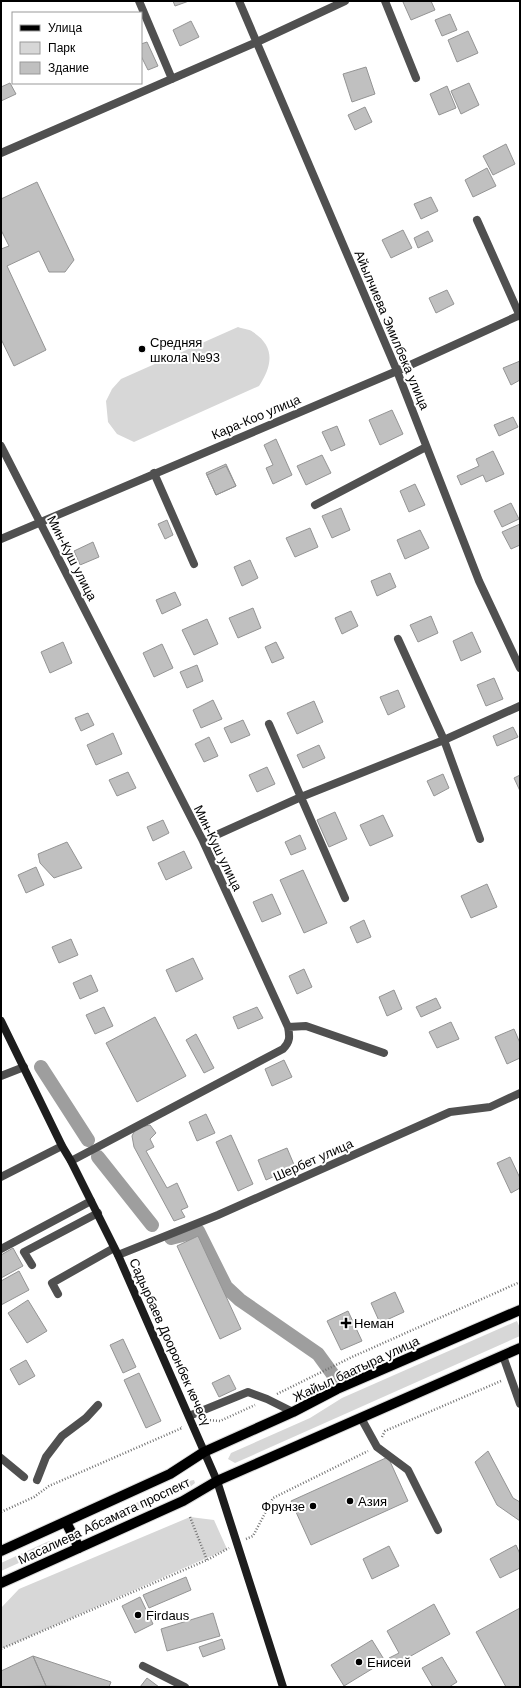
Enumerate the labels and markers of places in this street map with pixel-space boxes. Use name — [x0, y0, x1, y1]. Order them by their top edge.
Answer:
place label: Средняя школа №93 — [150, 335, 220, 365]
marker: Средняя школа №93 — [137, 344, 147, 354]
place label: Неман — [354, 1316, 394, 1331]
marker: Неман — [341, 1318, 351, 1328]
place label: Азия — [358, 1494, 387, 1509]
marker: Азия — [345, 1496, 355, 1506]
place label: Фрунзе — [261, 1499, 305, 1514]
marker: Фрунзе — [308, 1501, 318, 1511]
place label: Firdaus — [146, 1608, 190, 1623]
marker: Firdaus — [133, 1610, 143, 1620]
place label: Енисей — [367, 1655, 411, 1670]
marker: Енисей — [354, 1657, 364, 1667]

